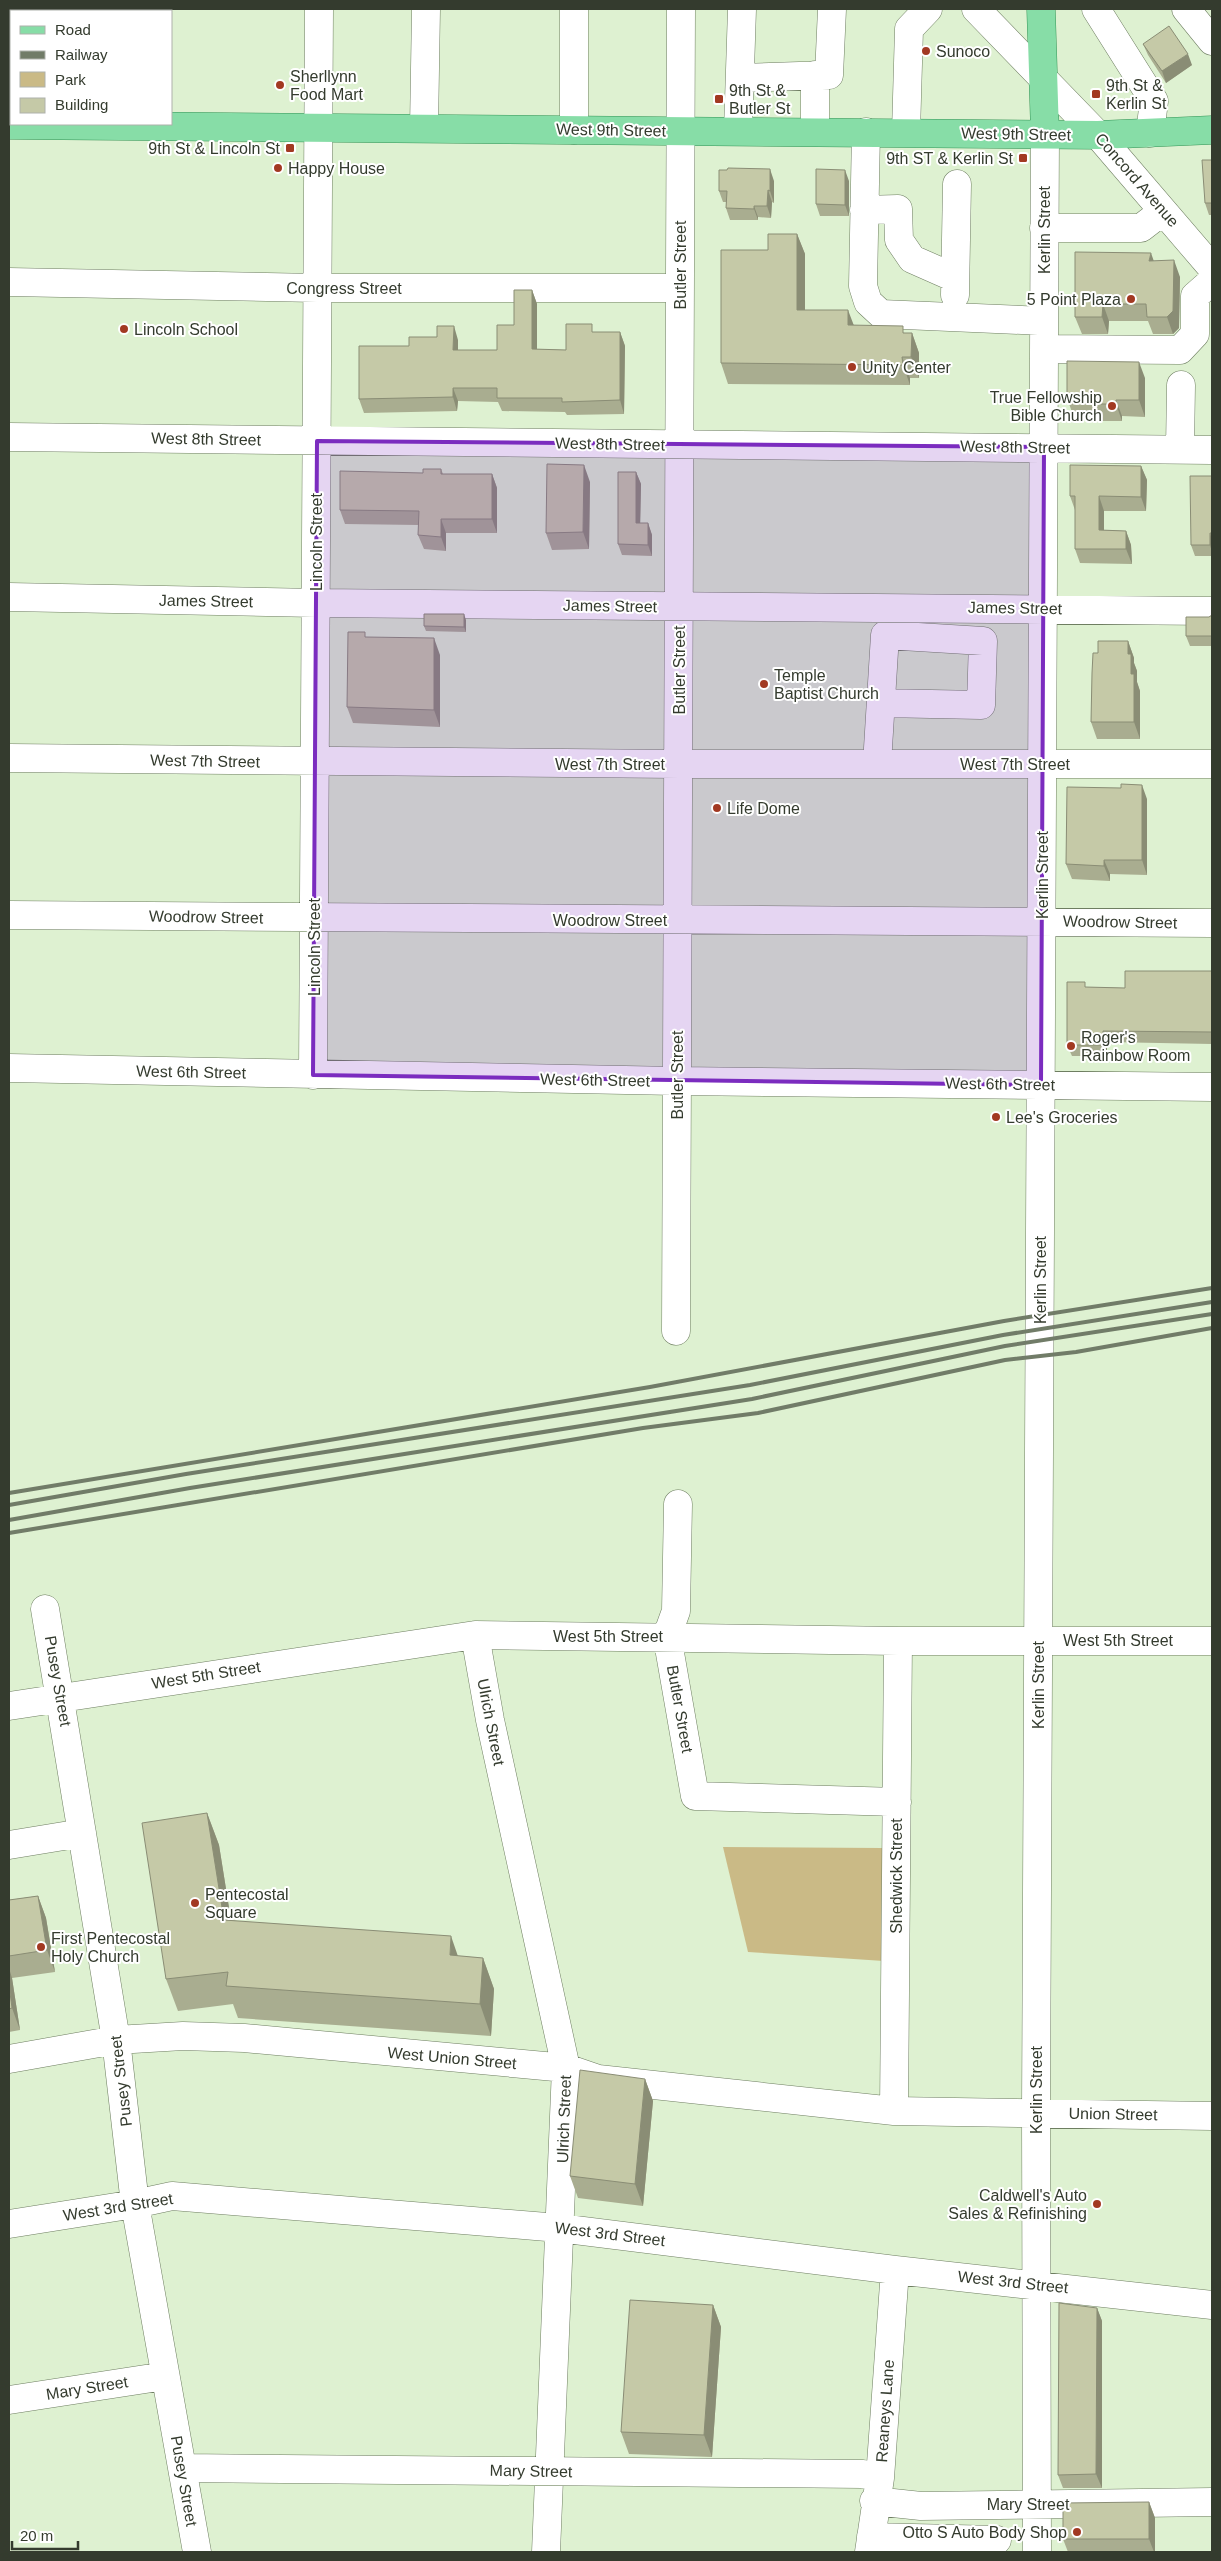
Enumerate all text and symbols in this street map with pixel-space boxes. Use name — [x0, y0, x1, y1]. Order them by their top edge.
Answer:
legend — [10, 10, 172, 125]
text: Road — [55, 21, 91, 38]
place label: Sunoco — [936, 43, 990, 60]
marker: Sunoco — [920, 45, 932, 57]
text: Railway — [55, 46, 108, 63]
place label: Sherllynn Food Mart — [290, 68, 363, 103]
text: Park — [55, 71, 86, 88]
place label: 9th St & Kerlin St — [1106, 77, 1167, 112]
marker: Sherllynn Food Mart — [274, 79, 286, 91]
place label: 9th St & Butler St — [729, 82, 791, 117]
marker: 9th St & Kerlin St — [1090, 88, 1102, 100]
marker: 9th St & Butler St — [713, 93, 725, 105]
text: Building — [55, 96, 108, 113]
street label: West 9th Street — [556, 121, 667, 139]
street label: West 9th Street — [961, 125, 1072, 143]
street label: Concord Avenue — [1092, 130, 1182, 230]
place label: 9th St & Lincoln St — [148, 140, 281, 157]
marker: 9th St & Lincoln St — [284, 142, 296, 154]
place label: 9th ST & Kerlin St — [886, 150, 1014, 167]
marker: 9th ST & Kerlin St — [1017, 152, 1029, 164]
place label: Happy House — [288, 160, 385, 177]
marker: Happy House — [272, 162, 284, 174]
street label: Kerlin Street — [1036, 185, 1053, 274]
street label: Butler Street — [672, 220, 689, 309]
street label: Congress Street — [286, 280, 402, 297]
place label: 5 Point Plaza — [1027, 291, 1121, 308]
marker: 5 Point Plaza — [1125, 293, 1137, 305]
place label: Lincoln School — [134, 321, 238, 338]
marker: Lincoln School — [118, 323, 130, 335]
place label: Unity Center — [862, 359, 952, 376]
marker: Unity Center — [846, 361, 858, 373]
place label: True Fellowship Bible Church — [990, 389, 1102, 424]
marker: True Fellowship Bible Church — [1106, 400, 1118, 412]
street label: West 8th Street — [151, 430, 262, 448]
street label: West 8th Street — [555, 435, 666, 453]
street label: West 8th Street — [960, 438, 1071, 456]
street label: Lincoln Street — [308, 493, 325, 591]
street label: James Street — [159, 592, 254, 610]
street label: James Street — [563, 597, 658, 615]
street label: James Street — [968, 599, 1063, 617]
street label: Butler Street — [671, 625, 688, 714]
place label: Temple Baptist Church — [774, 667, 879, 702]
marker: Temple Baptist Church — [758, 678, 770, 690]
street label: West 7th Street — [150, 752, 261, 770]
street label: West 7th Street — [555, 756, 666, 773]
street label: West 7th Street — [960, 756, 1071, 773]
place label: Life Dome — [727, 800, 800, 817]
marker: Life Dome — [711, 802, 723, 814]
street label: Kerlin Street — [1034, 830, 1051, 919]
street label: Lincoln Street — [306, 898, 323, 996]
street label: Woodrow Street — [149, 908, 264, 927]
street label: Woodrow Street — [553, 912, 668, 929]
street label: Woodrow Street — [1063, 913, 1178, 932]
place label: Roger's Rainbow Room — [1081, 1029, 1190, 1064]
street label: Butler Street — [669, 1030, 686, 1119]
marker: Roger's Rainbow Room — [1065, 1040, 1077, 1052]
street label: West 6th Street — [136, 1063, 247, 1081]
street label: West 6th Street — [540, 1071, 651, 1089]
street label: West 6th Street — [945, 1075, 1056, 1093]
place label: Lee's Groceries — [1006, 1109, 1118, 1126]
marker: Lee's Groceries — [990, 1111, 1002, 1123]
street label: Kerlin Street — [1032, 1235, 1049, 1324]
street label: West 5th Street — [553, 1628, 664, 1645]
street label: West 5th Street — [1063, 1632, 1174, 1649]
street label: Pusey Street — [42, 1634, 74, 1728]
street label: Kerlin Street — [1030, 1640, 1047, 1729]
street label: West 5th Street — [150, 1658, 262, 1692]
street label: Butler Street — [664, 1664, 696, 1755]
street label: Ulrich Street — [474, 1677, 508, 1767]
street label: Shedwick Street — [888, 1818, 905, 1934]
place label: Pentecostal Square — [205, 1886, 289, 1921]
marker: Pentecostal Square — [189, 1897, 201, 1909]
place label: First Pentecostal Holy Church — [51, 1930, 170, 1965]
marker: First Pentecostal Holy Church — [35, 1941, 47, 1953]
street label: Pusey Street — [107, 2034, 135, 2127]
street label: West Union Street — [387, 2044, 518, 2072]
street label: Kerlin Street — [1028, 2045, 1045, 2134]
street label: Ulrich Street — [554, 2074, 574, 2163]
street label: Union Street — [1068, 2105, 1158, 2123]
place label: Caldwell's Auto Sales & Refinishing — [948, 2187, 1087, 2222]
street label: West 3rd Street — [62, 2190, 175, 2224]
marker: Caldwell's Auto Sales & Refinishing — [1091, 2198, 1103, 2210]
street label: West 3rd Street — [554, 2219, 667, 2249]
street label: West 3rd Street — [957, 2268, 1070, 2296]
street label: Reaneys Lane — [873, 2359, 897, 2463]
street label: Mary Street — [45, 2373, 130, 2403]
street label: Pusey Street — [168, 2434, 200, 2528]
street label: Mary Street — [490, 2462, 573, 2480]
street label: Mary Street — [987, 2496, 1070, 2513]
scale bar — [12, 2518, 79, 2550]
place label: Otto S Auto Body Shop — [902, 2524, 1067, 2541]
marker: Otto S Auto Body Shop — [1071, 2526, 1083, 2538]
text: 20 m — [20, 2527, 53, 2544]

